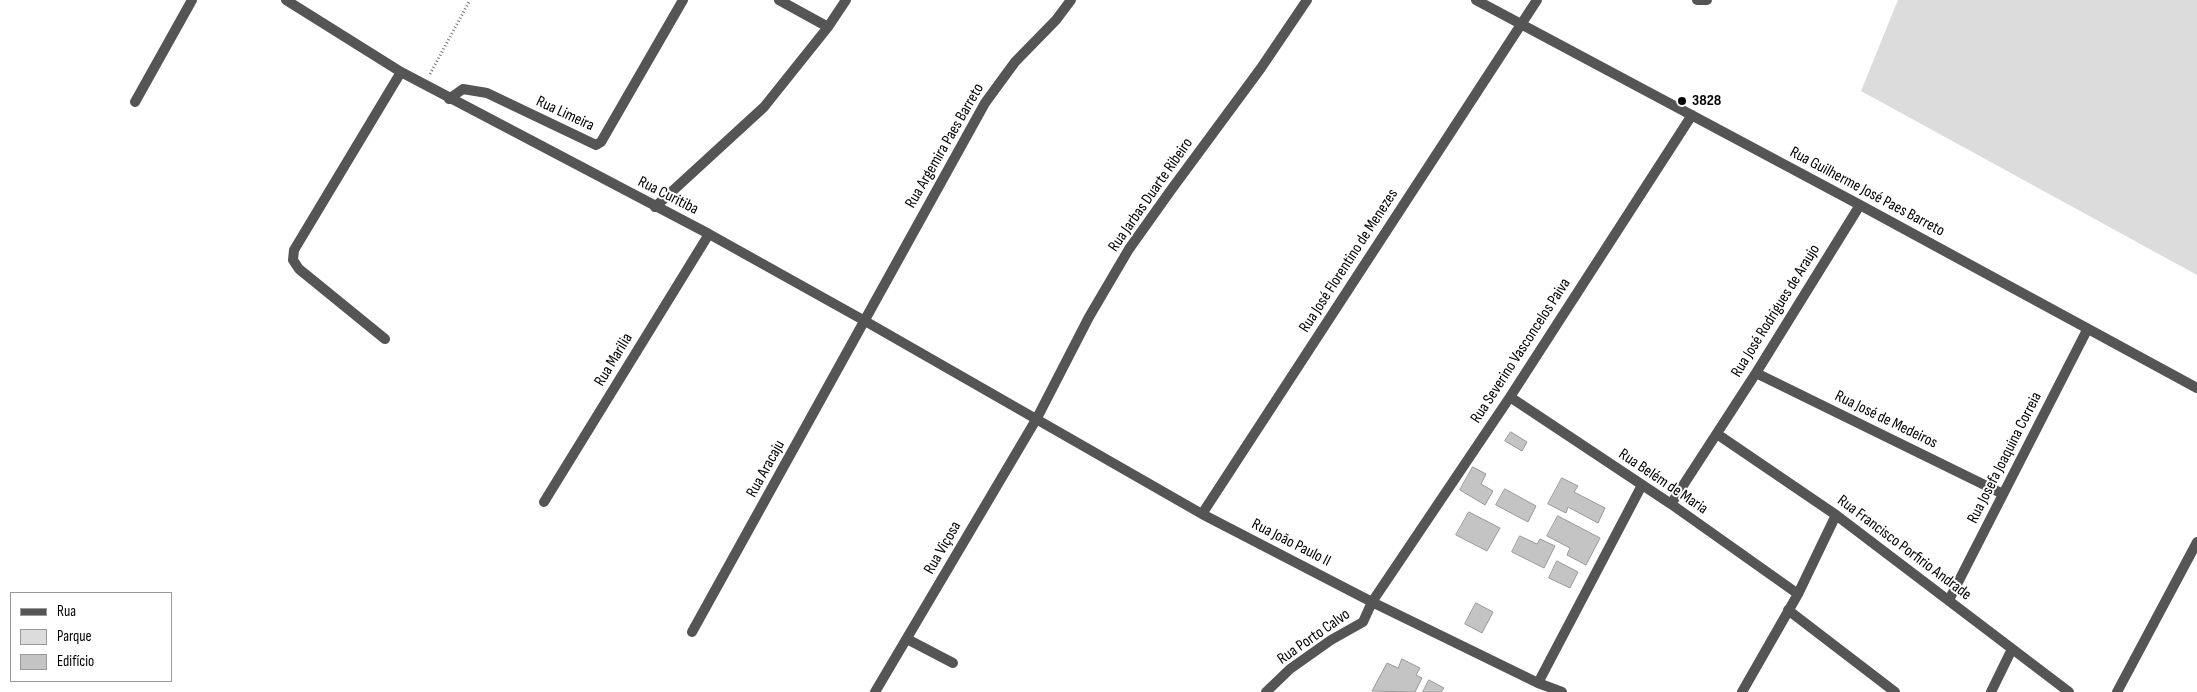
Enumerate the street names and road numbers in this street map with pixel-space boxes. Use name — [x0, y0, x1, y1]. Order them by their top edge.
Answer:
street label: Rua Argemira Paes Barreto — [902, 80, 988, 212]
street label: Rua Limeira — [533, 92, 597, 136]
street label: Rua Jarbas Duarte Ribeiro — [1105, 134, 1197, 256]
street label: Rua Guilherme José Paes Barreto — [1786, 143, 1948, 241]
street label: Rua Curitiba — [635, 173, 701, 219]
street label: Rua José Florentino de Menezes — [1295, 186, 1403, 336]
street label: Rua José Rodrigues de Araujo — [1727, 241, 1825, 381]
street label: Rua Severino Vasconcelos Paiva — [1467, 275, 1575, 427]
street label: Rua Marilia — [591, 330, 637, 390]
street label: Rua José de Medeiros — [1832, 387, 1940, 453]
street label: Rua Josefa Joaquina Correia — [1964, 389, 2046, 527]
street label: Rua Aracaju — [742, 437, 790, 501]
street label: Rua Belém de Maria — [1615, 445, 1711, 519]
street label: Rua Francisco Porfirio Andrade — [1833, 491, 1975, 605]
street label: Rua João Paulo II — [1248, 515, 1334, 571]
street label: Rua Viçosa — [920, 518, 966, 578]
street label: Rua Porto Calvo — [1274, 605, 1354, 669]

